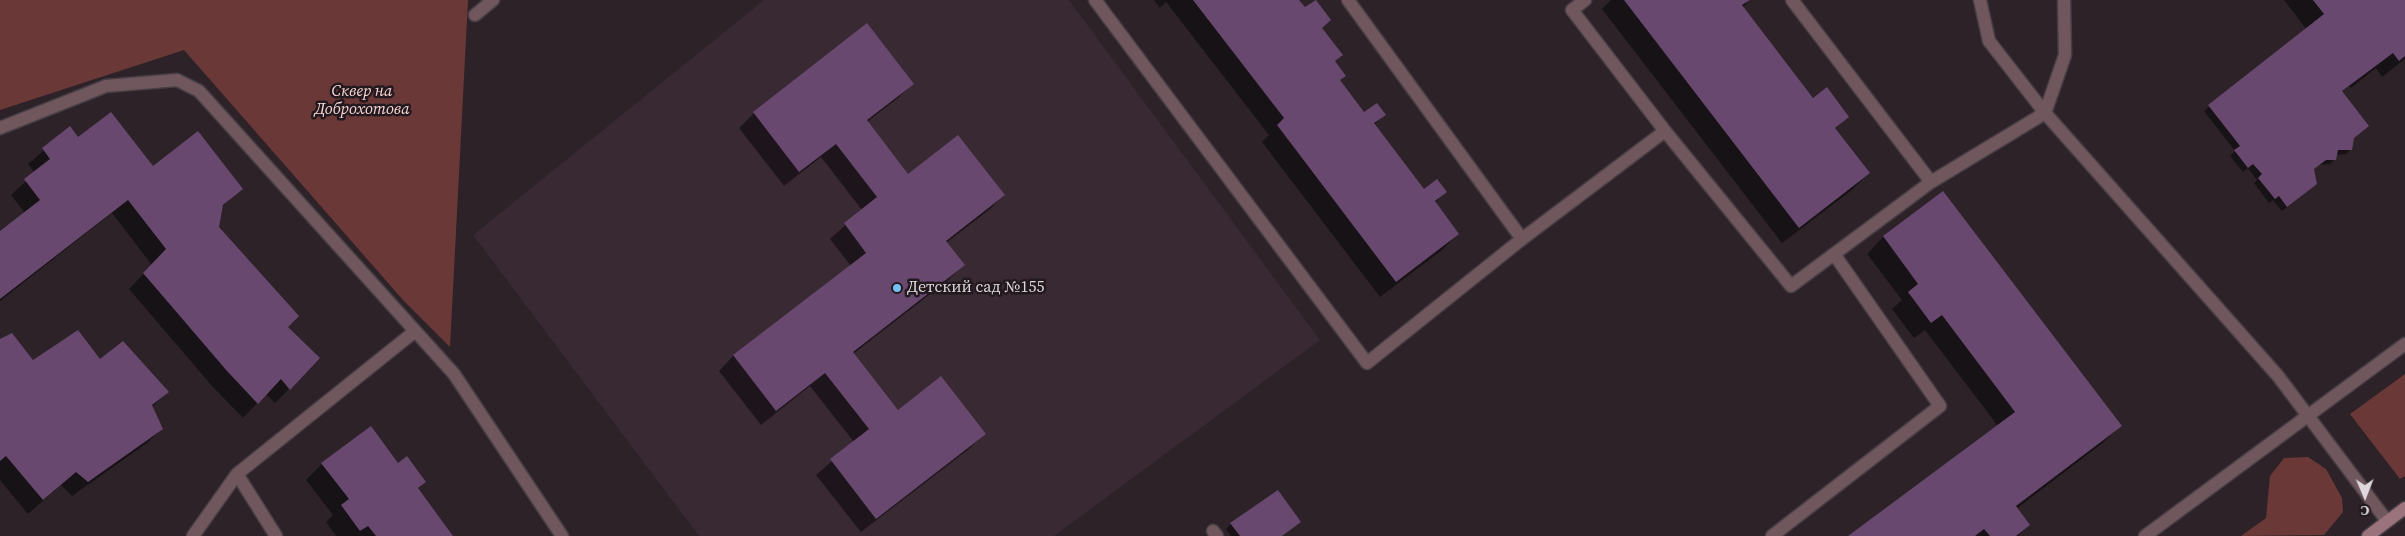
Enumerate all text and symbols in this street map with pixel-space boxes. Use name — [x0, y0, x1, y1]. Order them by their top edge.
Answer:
park label: Сквер на Доброхотова — [314, 82, 410, 120]
place label: Детский сад №155 — [907, 278, 1044, 298]
marker: Детский сад №155 — [891, 282, 903, 294]
north arrow — [2340, 471, 2390, 521]
text: С — [2361, 501, 2370, 521]

